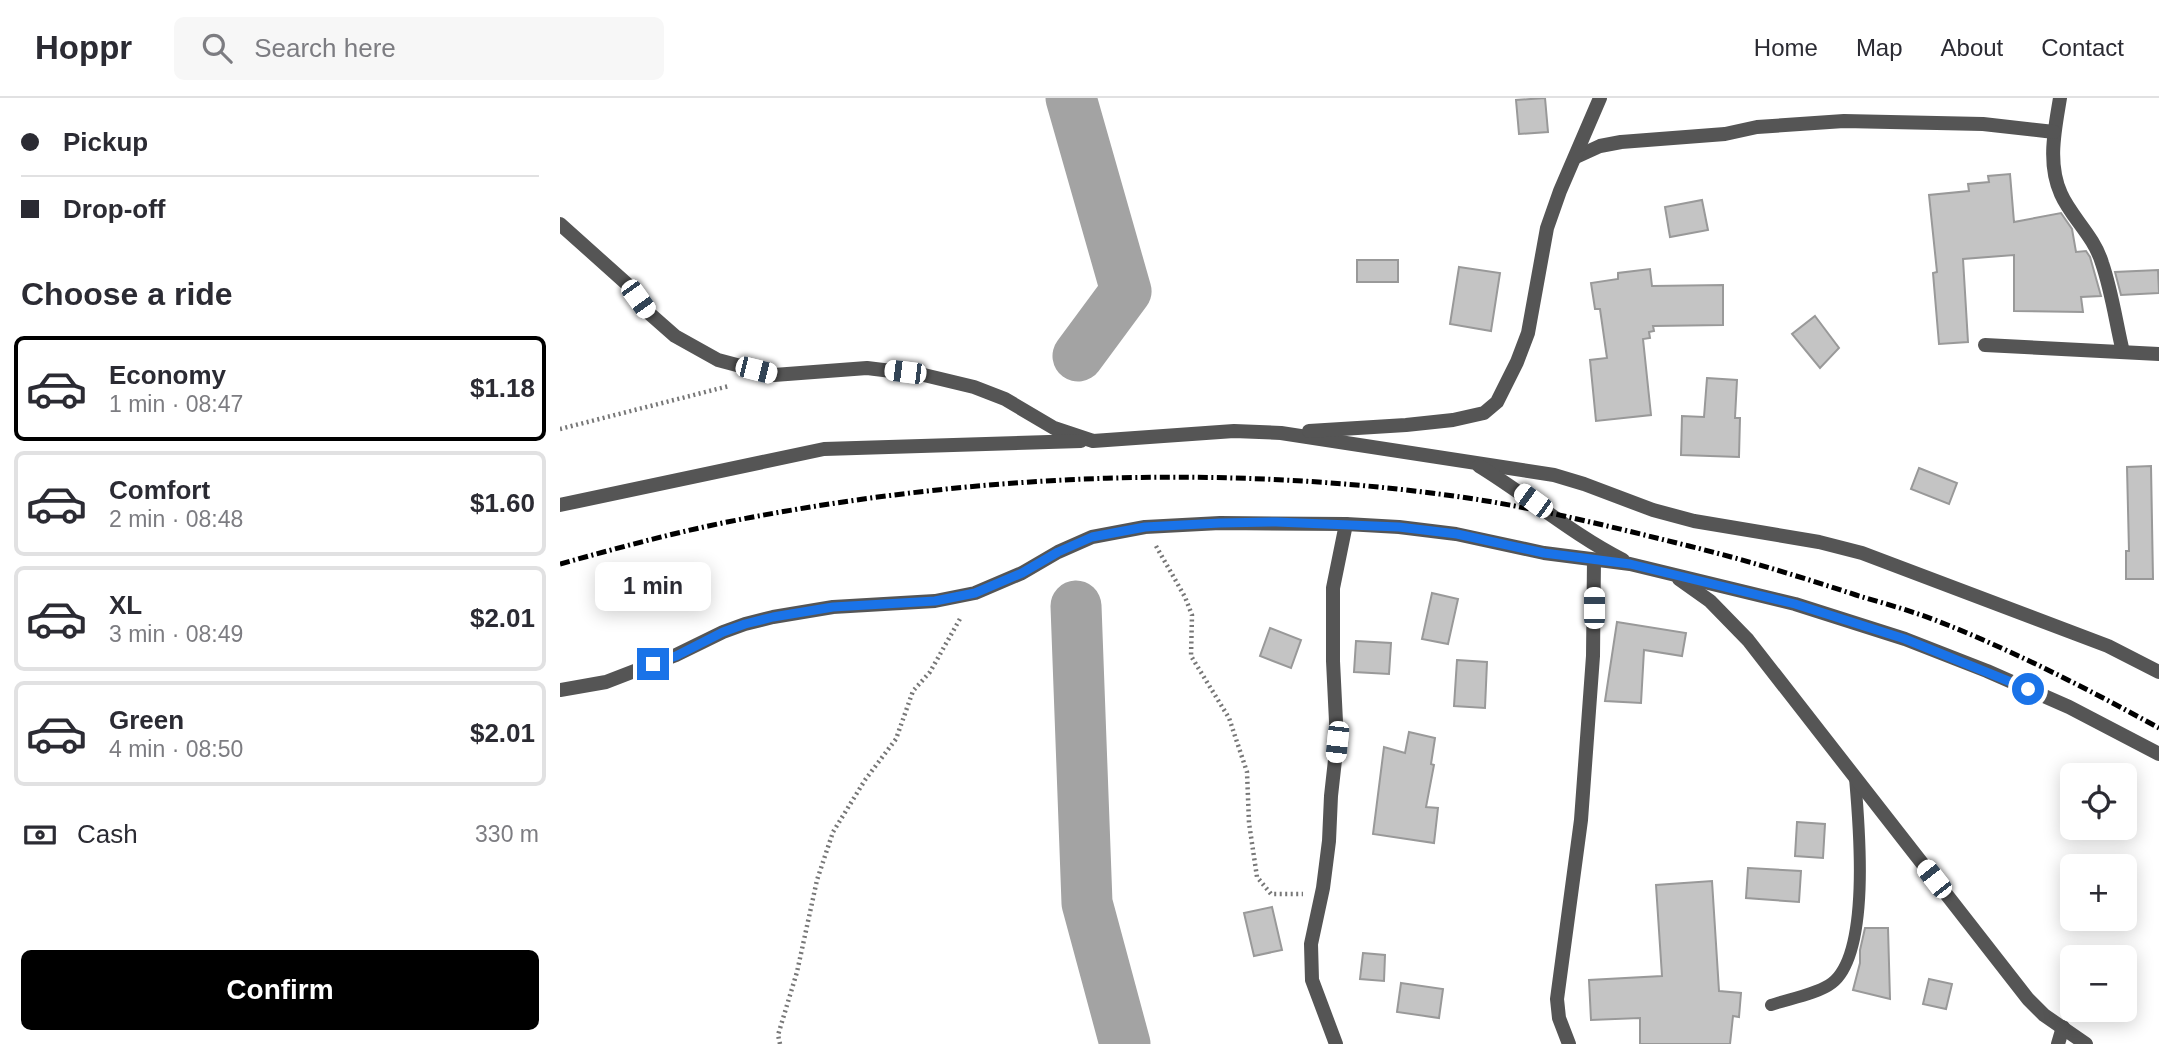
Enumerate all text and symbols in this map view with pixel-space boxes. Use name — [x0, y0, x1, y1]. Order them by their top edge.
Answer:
search box — [174, 17, 664, 80]
text: Hoppr — [35, 29, 132, 66]
icon: search — [198, 29, 236, 67]
text: Search here — [254, 33, 396, 63]
text: Home — [1754, 34, 1818, 61]
text: Map — [1856, 34, 1903, 61]
text: About — [1941, 34, 2003, 61]
text: Contact — [2041, 34, 2124, 61]
text: Pickup — [63, 127, 148, 157]
text: Drop-off — [63, 194, 166, 224]
text: Choose a ride — [21, 276, 233, 312]
car — [618, 276, 659, 322]
car — [734, 355, 779, 385]
icon: car — [25, 357, 88, 420]
car — [883, 359, 928, 385]
text: Economy — [109, 360, 226, 390]
text: $1.18 — [470, 373, 535, 403]
text: 1 min · 08:47 — [109, 391, 243, 417]
icon: car — [25, 472, 88, 535]
text: Comfort — [109, 475, 210, 505]
car — [1510, 480, 1557, 522]
text: $1.60 — [470, 488, 535, 518]
text: 2 min · 08:48 — [109, 506, 243, 532]
callout: 1 min — [595, 562, 711, 612]
text: 1 min — [623, 573, 683, 599]
icon: car — [25, 587, 88, 650]
car — [1584, 587, 1605, 629]
text: XL — [109, 590, 142, 620]
text: $2.01 — [470, 603, 535, 633]
text: 3 min · 08:49 — [109, 621, 243, 647]
route end — [637, 648, 669, 680]
route start — [2012, 673, 2044, 705]
icon: car — [25, 702, 88, 765]
text: Green — [109, 705, 184, 735]
text: $2.01 — [470, 718, 535, 748]
car — [1325, 720, 1350, 764]
text: 4 min · 08:50 — [109, 736, 243, 762]
map controls — [2060, 763, 2137, 1022]
button: locate — [2060, 763, 2137, 840]
icon: cash — [21, 816, 59, 854]
text: Cash — [77, 819, 138, 849]
text: 330 m — [475, 821, 539, 847]
button: + — [2060, 854, 2137, 931]
car — [1913, 856, 1956, 902]
button: − — [2060, 945, 2137, 1022]
button: Confirm — [21, 950, 539, 1030]

